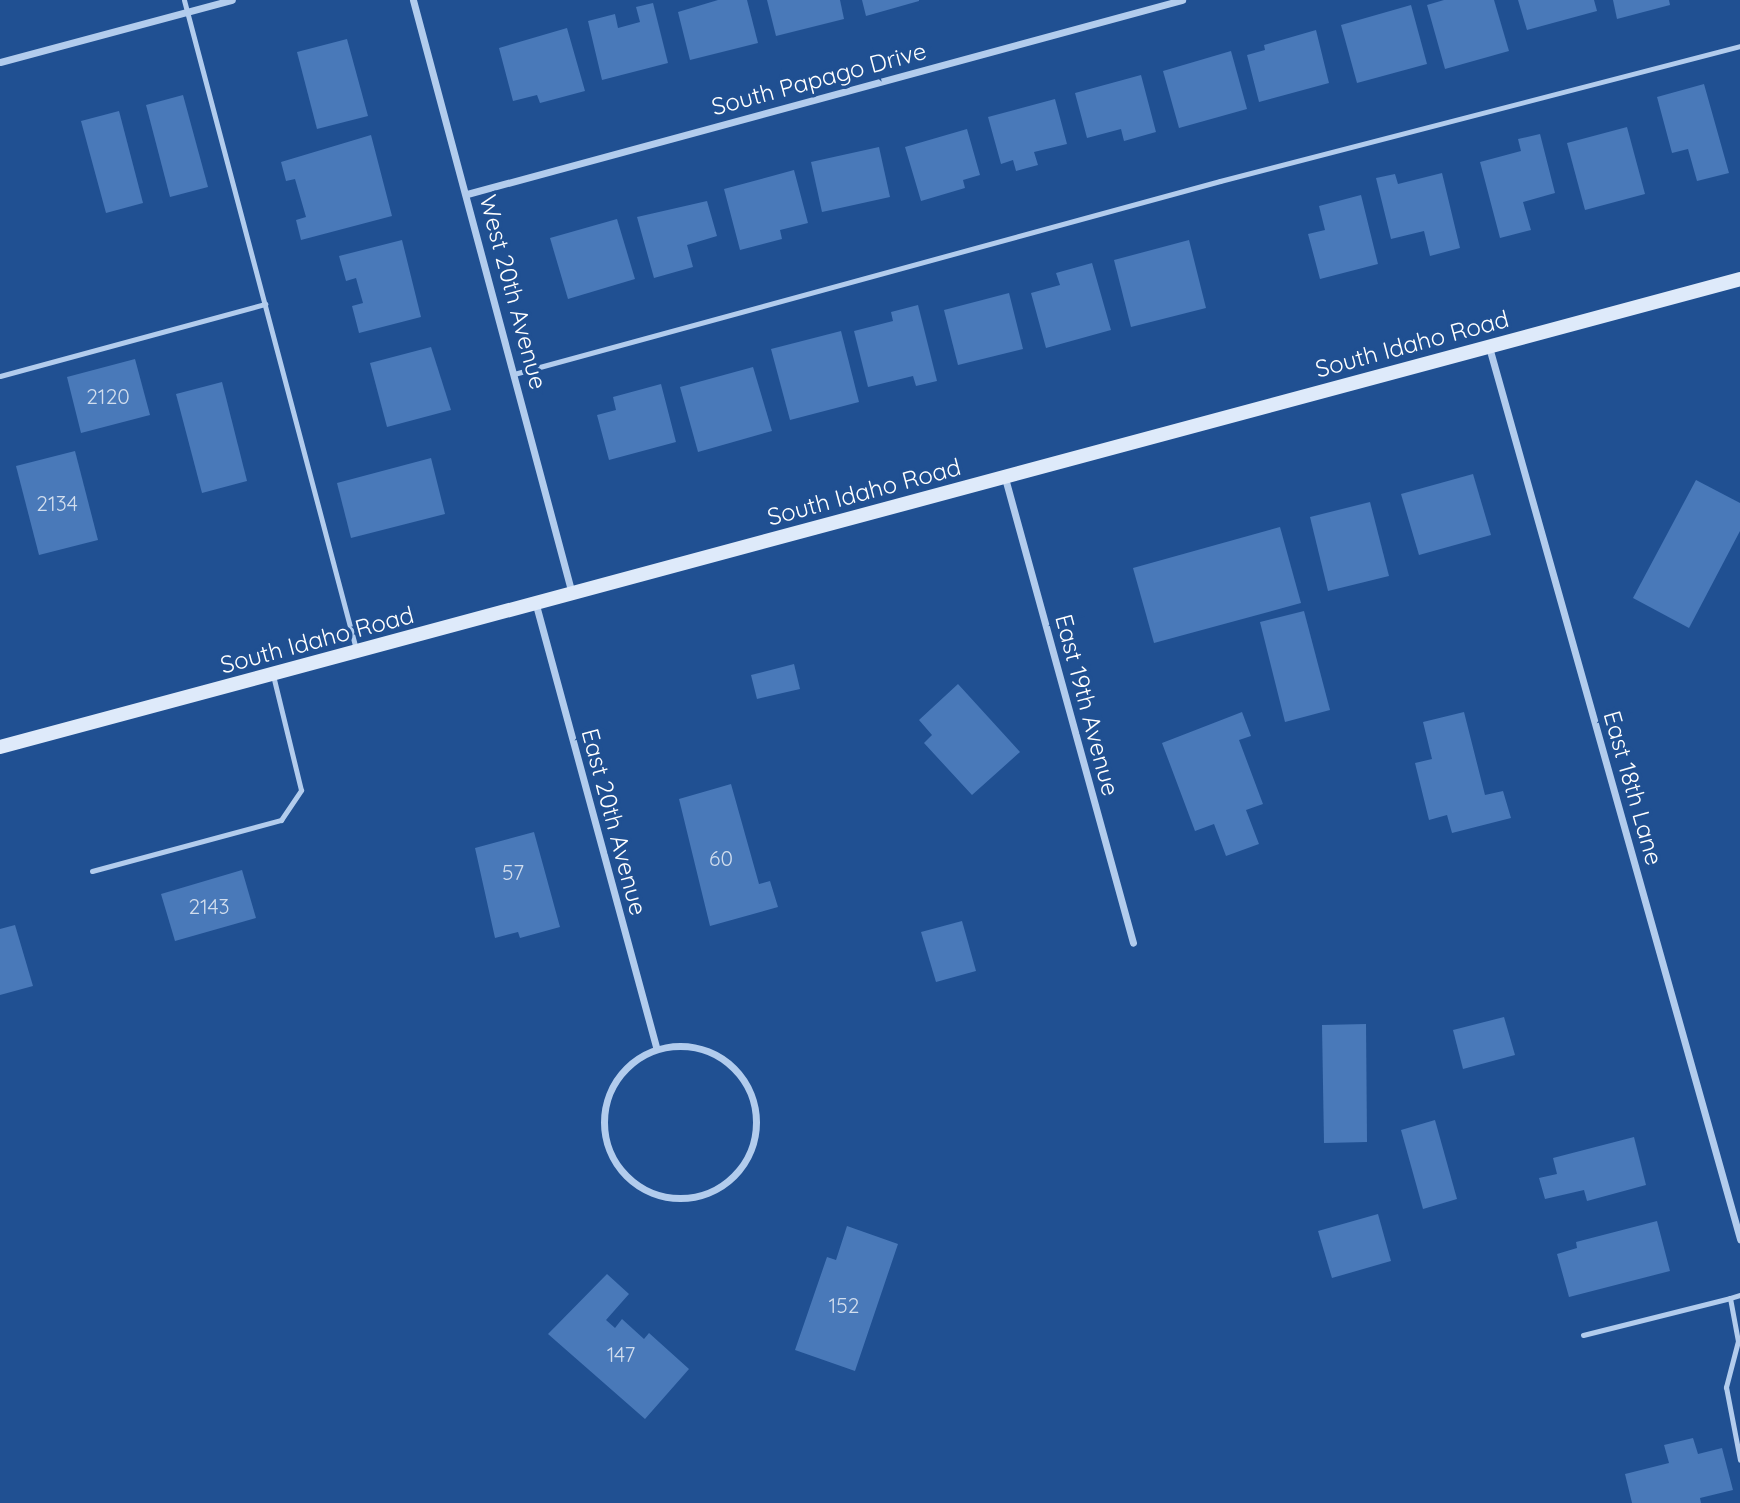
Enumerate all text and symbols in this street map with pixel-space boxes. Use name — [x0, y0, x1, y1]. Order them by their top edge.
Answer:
street label: South Papago Drive — [708, 36, 930, 122]
street label: West 20th Avenue — [473, 192, 553, 392]
street label: South Idaho Road — [1312, 304, 1512, 384]
house number: 2120 — [86, 383, 130, 409]
street label: South Idaho Road — [764, 452, 964, 532]
house number: 2134 — [36, 490, 78, 516]
street label: South Idaho Road — [217, 600, 417, 680]
street label: East 19th Avenue — [1049, 611, 1125, 799]
street label: East 18th Lane — [1597, 708, 1669, 868]
street label: East 20th Avenue — [575, 725, 653, 919]
house number: 60 — [709, 845, 733, 871]
house number: 57 — [502, 859, 524, 885]
house number: 2143 — [188, 893, 230, 919]
house number: 152 — [829, 1292, 859, 1318]
house number: 147 — [607, 1341, 635, 1367]

